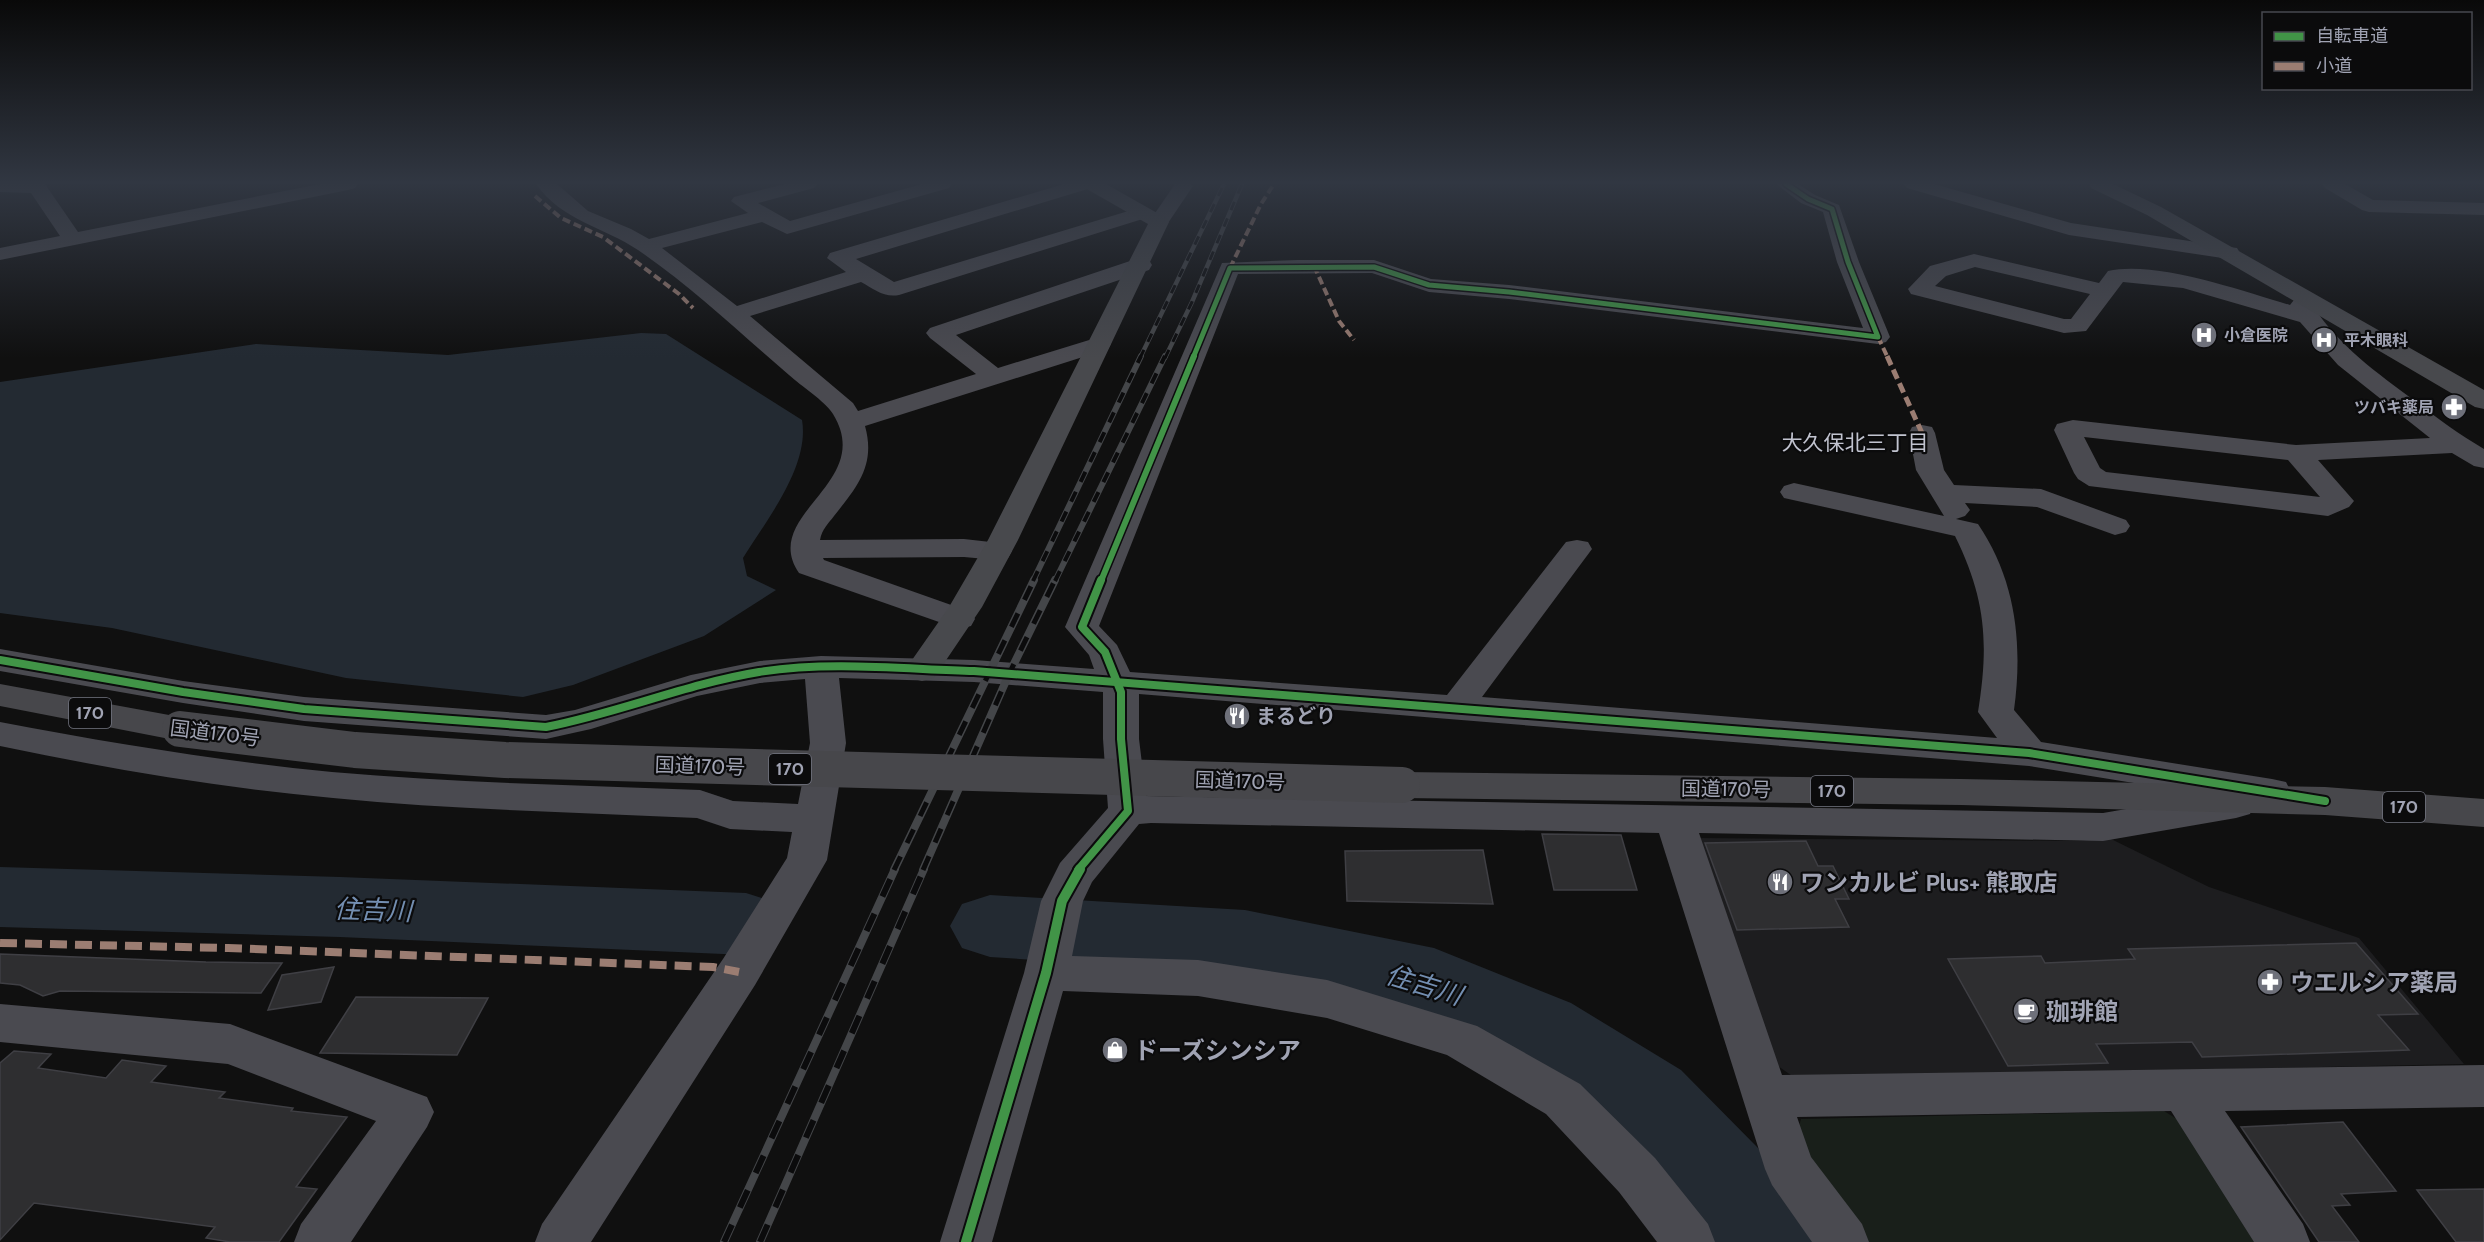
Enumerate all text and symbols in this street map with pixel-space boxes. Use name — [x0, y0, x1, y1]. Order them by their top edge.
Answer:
legend — [2262, 12, 2472, 90]
text: 自転車道 — [2316, 25, 2388, 47]
text: 小道 — [2316, 55, 2352, 77]
hospital icon: 小倉医院 — [2189, 320, 2219, 350]
hospital icon: 平木眼科 — [2309, 325, 2339, 355]
place label: 小倉医院 — [2224, 326, 2288, 345]
place label: 平木眼科 — [2344, 331, 2408, 350]
pharmacy icon: ツバキ薬局 — [2439, 392, 2469, 422]
place label: ツバキ薬局 — [2354, 398, 2434, 417]
district label: 大久保北三丁目 — [1782, 430, 1929, 455]
road number: 170 — [69, 698, 111, 728]
restaurant icon: まるどり — [1222, 701, 1252, 731]
place label: まるどり — [1256, 704, 1336, 728]
street label: 国道170号 — [169, 716, 261, 750]
street label: 国道170号 — [654, 752, 746, 780]
road number: 170 — [769, 754, 811, 784]
street label: 国道170号 — [1194, 767, 1286, 795]
street label: 国道170号 — [1681, 776, 1771, 802]
road number: 170 — [1811, 776, 1853, 806]
road number: 170 — [2383, 792, 2425, 822]
restaurant icon: ワンカルビ Plus+ 熊取店 — [1765, 867, 1795, 897]
place label: ワンカルビ Plus+ 熊取店 — [1800, 868, 2057, 897]
water label: 住吉川 — [333, 893, 416, 927]
water label: 住吉川 — [1382, 958, 1469, 1013]
pharmacy icon: ウエルシア薬局 — [2255, 967, 2285, 997]
place label: ウエルシア薬局 — [2290, 968, 2458, 997]
cafe icon: 珈琲館 — [2011, 996, 2041, 1026]
place label: 珈琲館 — [2046, 997, 2118, 1026]
shop icon: ドーズシンシア — [1100, 1035, 1130, 1065]
place label: ドーズシンシア — [1134, 1036, 1301, 1065]

